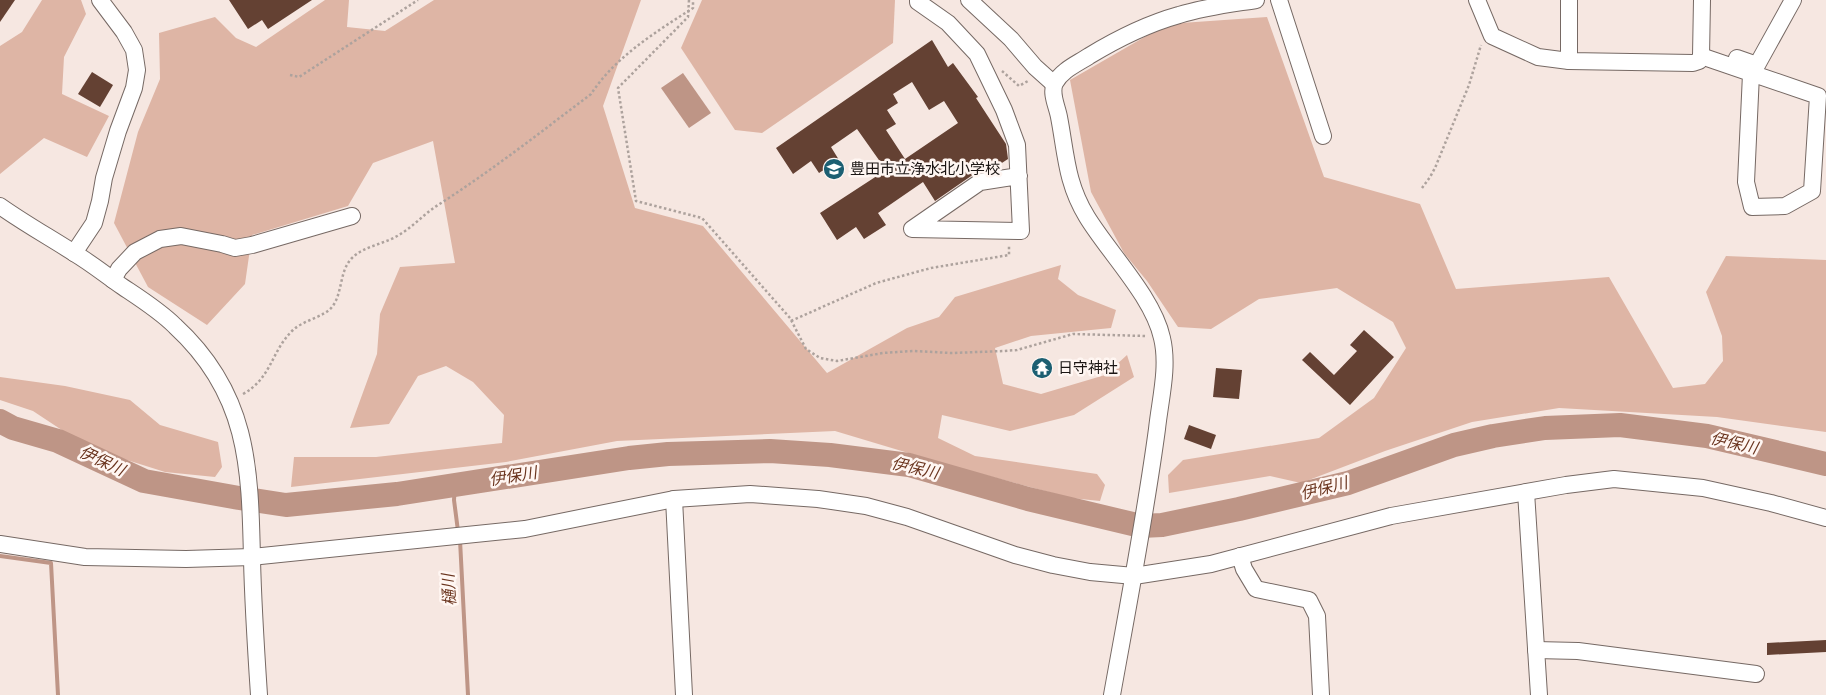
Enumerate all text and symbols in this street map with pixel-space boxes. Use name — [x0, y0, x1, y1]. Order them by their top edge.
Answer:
school or university icon: 豊田市立浄水北小学校 — [822, 157, 846, 181]
place label: 豊田市立浄水北小学校 — [850, 160, 1000, 178]
temple icon: 日守神社 — [1030, 356, 1054, 380]
place label: 日守神社 — [1058, 359, 1118, 377]
water label: 伊保川 — [1708, 428, 1761, 458]
water label: 伊保川 — [76, 442, 130, 481]
water label: 伊保川 — [889, 453, 942, 483]
water label: 伊保川 — [488, 463, 540, 489]
water label: 伊保川 — [1298, 472, 1352, 503]
water label: 樋川 — [438, 571, 460, 607]

